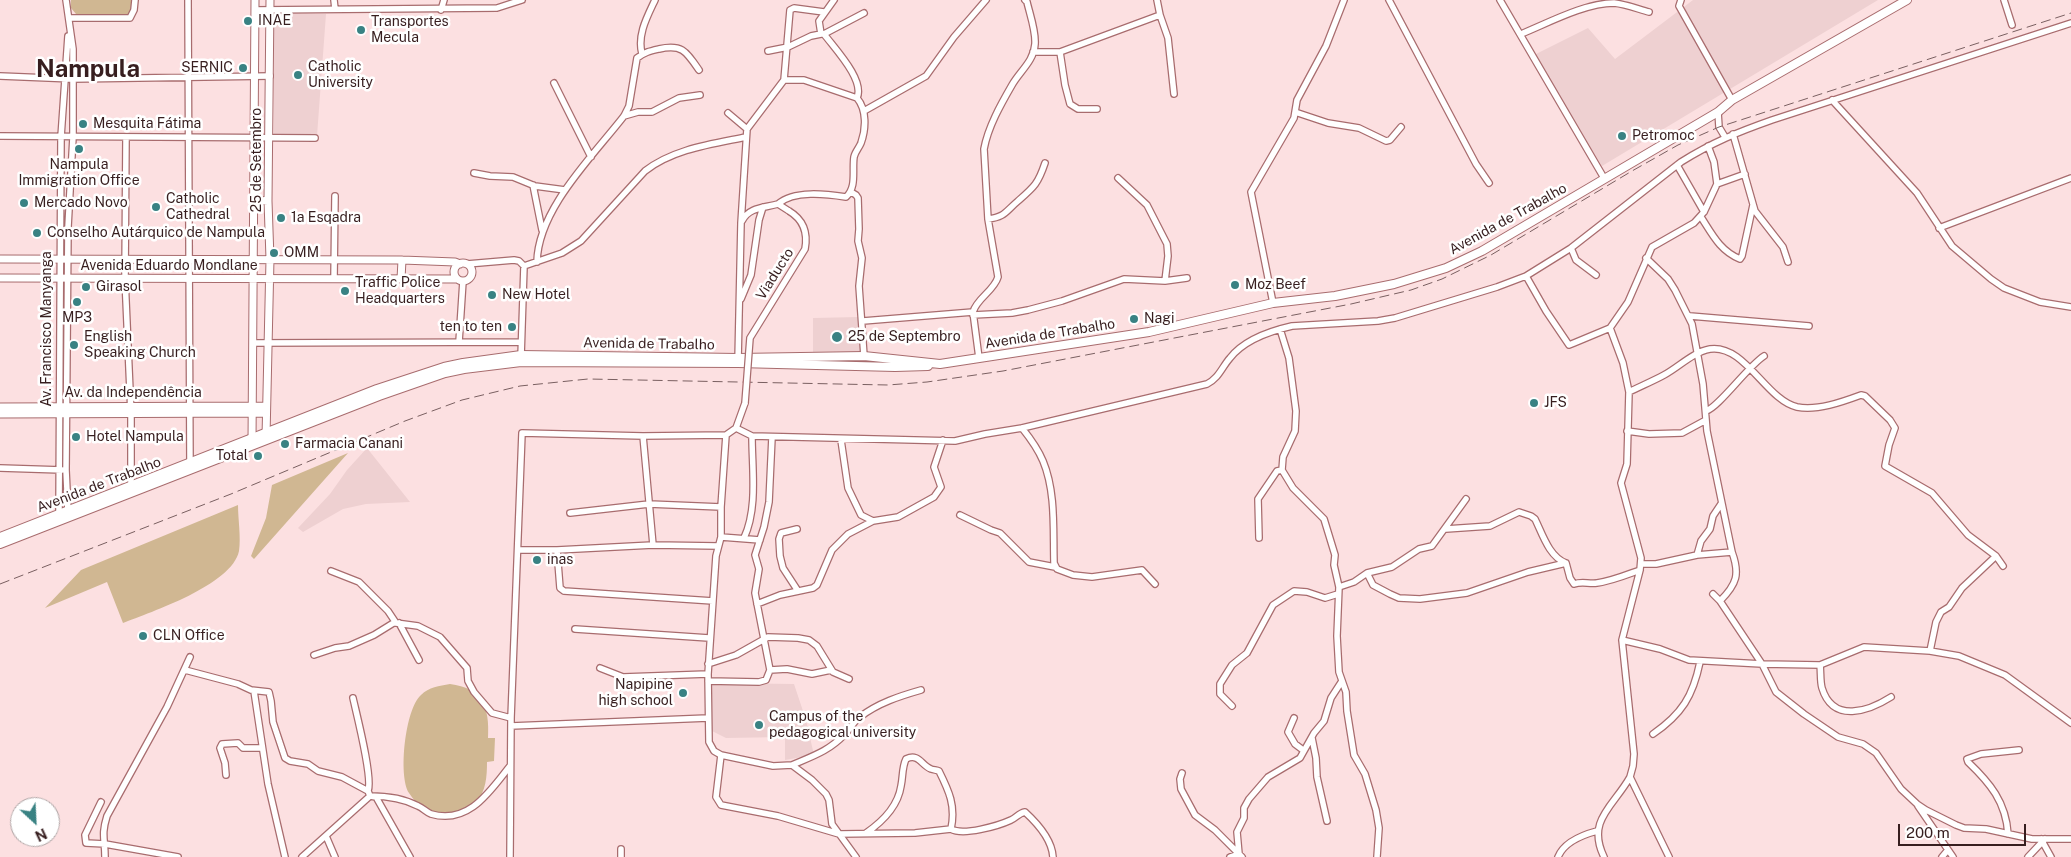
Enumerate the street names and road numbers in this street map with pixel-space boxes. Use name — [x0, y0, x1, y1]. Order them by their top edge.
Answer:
street label: 25 de Setembro — [249, 108, 265, 212]
street label: Avenida de Trabalho — [1446, 180, 1570, 258]
street label: Viaducto — [753, 245, 797, 303]
street label: Av. Francisco Manyanga — [39, 251, 55, 407]
street label: Avenida Eduardo Mondlane — [80, 258, 258, 274]
street label: Avenida de Trabalho — [984, 315, 1116, 353]
street label: Avenida de Trabalho — [583, 334, 715, 354]
street label: Av. da Independência — [64, 385, 202, 401]
street label: Avenida de Trabalho — [35, 454, 163, 516]

